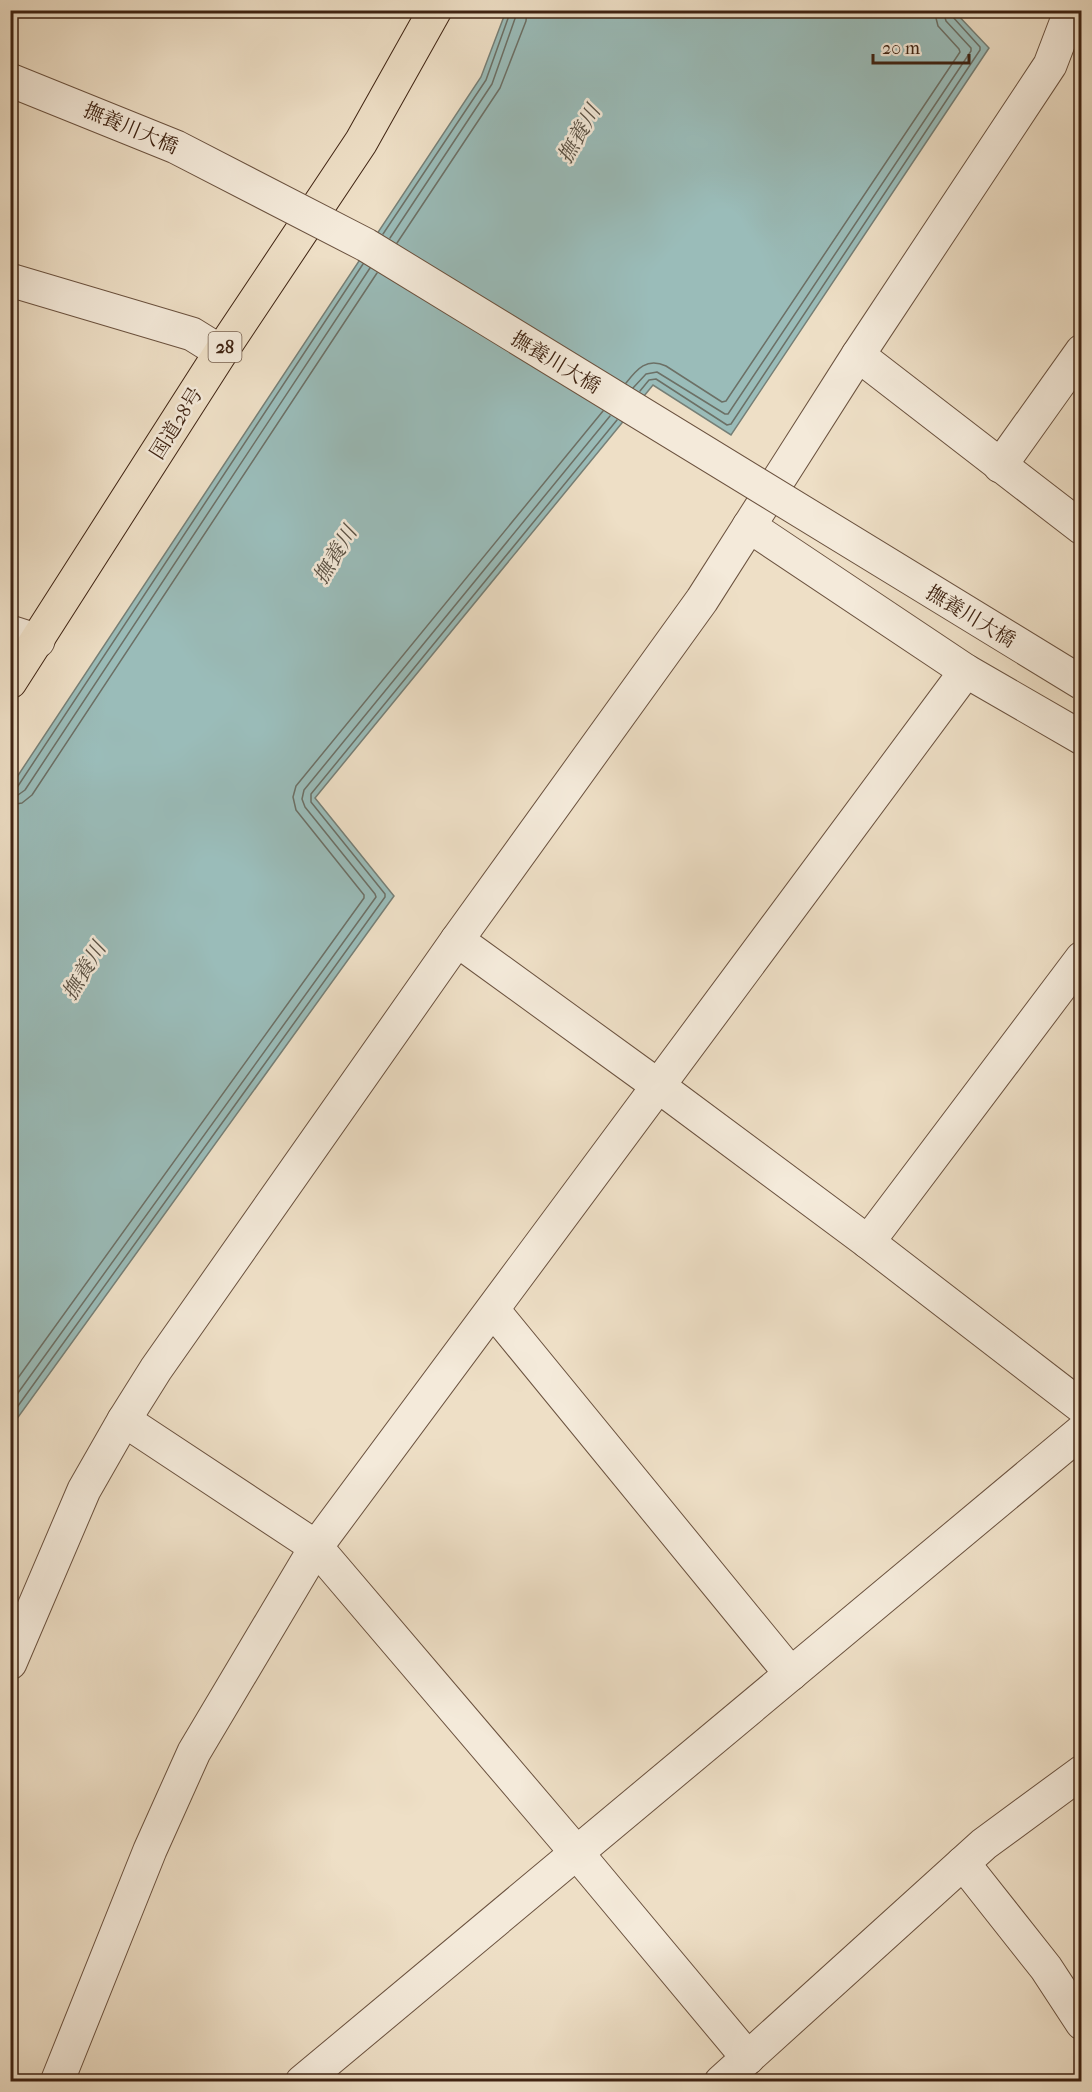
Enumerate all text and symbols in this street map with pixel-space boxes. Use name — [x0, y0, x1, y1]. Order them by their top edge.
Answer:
scale bar — [873, 27, 969, 65]
text: 20 m — [882, 38, 920, 59]
street label: 撫養川大橋 — [80, 98, 181, 159]
water label: 撫養川 — [553, 99, 606, 167]
street label: 撫養川大橋 — [507, 327, 605, 398]
road number: 28 — [208, 332, 242, 362]
street label: 国道28号 — [145, 383, 207, 463]
water label: 撫養川 — [308, 520, 363, 588]
street label: 撫養川大橋 — [922, 581, 1020, 652]
water label: 撫養川 — [57, 936, 112, 1004]

